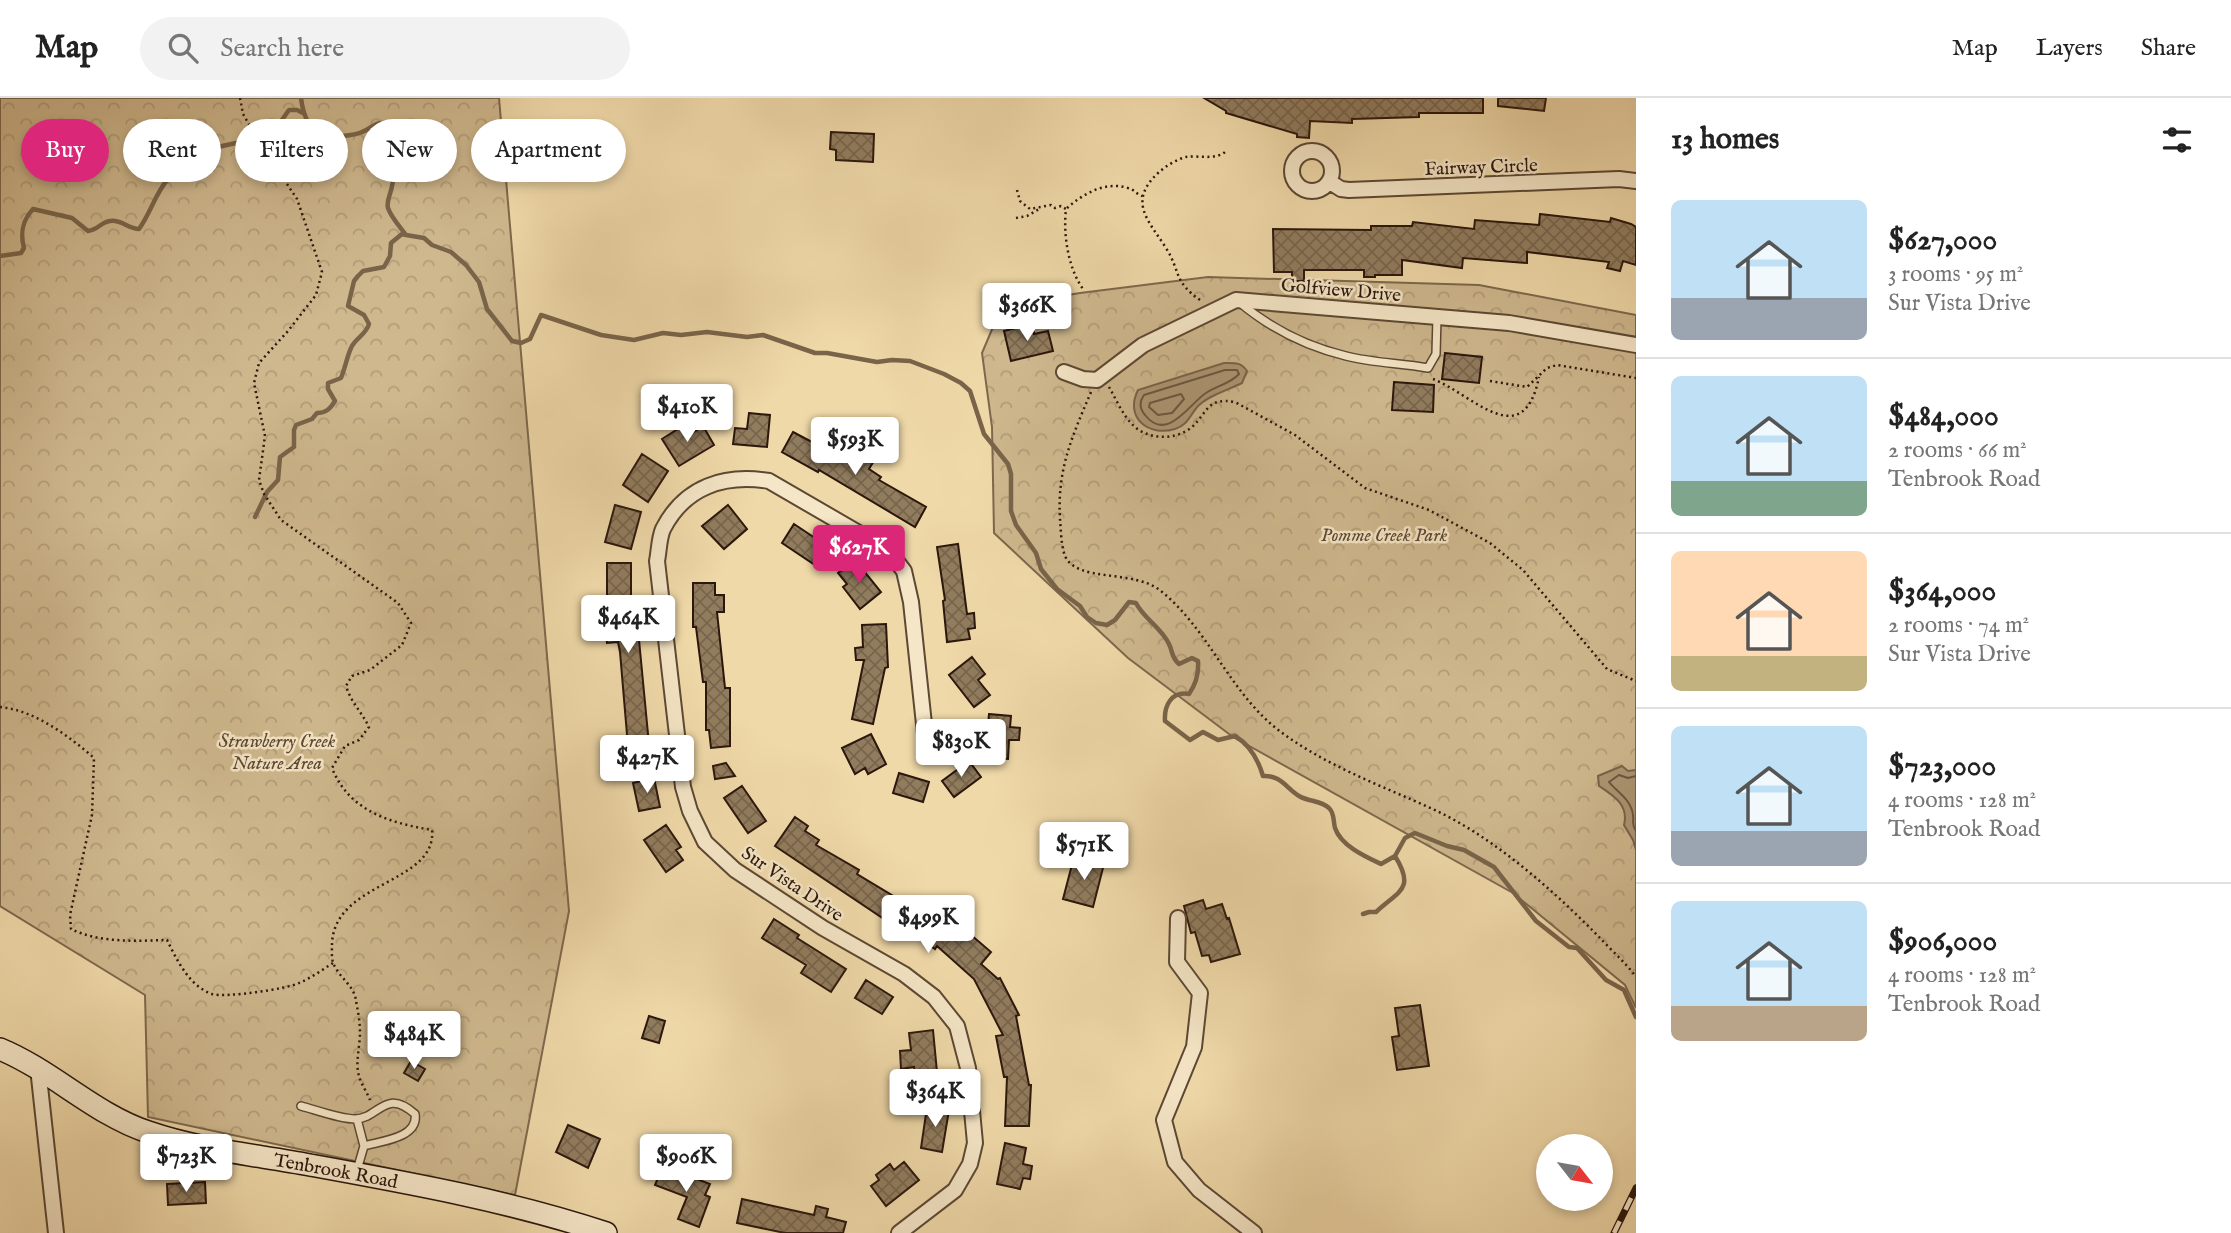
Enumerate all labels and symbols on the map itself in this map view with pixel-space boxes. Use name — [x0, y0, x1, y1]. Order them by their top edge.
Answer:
street label: Fairway Circle — [1424, 154, 1539, 182]
street label: Golfview Drive — [1280, 274, 1402, 308]
pin: $366K — [978, 284, 1076, 343]
pin: $410K — [638, 384, 736, 444]
pin: $593K — [806, 418, 904, 477]
park label: Pomme Creek Park — [1321, 524, 1448, 548]
pin: $627K — [810, 526, 908, 585]
pin: $464K — [579, 596, 677, 655]
pin: $830K — [912, 720, 1010, 779]
park label: Strawberry Creek Nature Area — [219, 730, 336, 776]
pin: $427K — [598, 736, 696, 795]
pin: $571K — [1035, 822, 1133, 882]
street label: Sur Vista Drive — [736, 842, 848, 928]
pin: $499K — [879, 896, 977, 955]
pin: $484K — [365, 1012, 463, 1071]
pin: $364K — [886, 1070, 984, 1129]
pin: $723K — [137, 1134, 235, 1194]
pin: $906K — [637, 1134, 735, 1194]
north arrow — [1536, 1134, 1614, 1211]
street label: Tenbrook Road — [272, 1149, 401, 1195]

